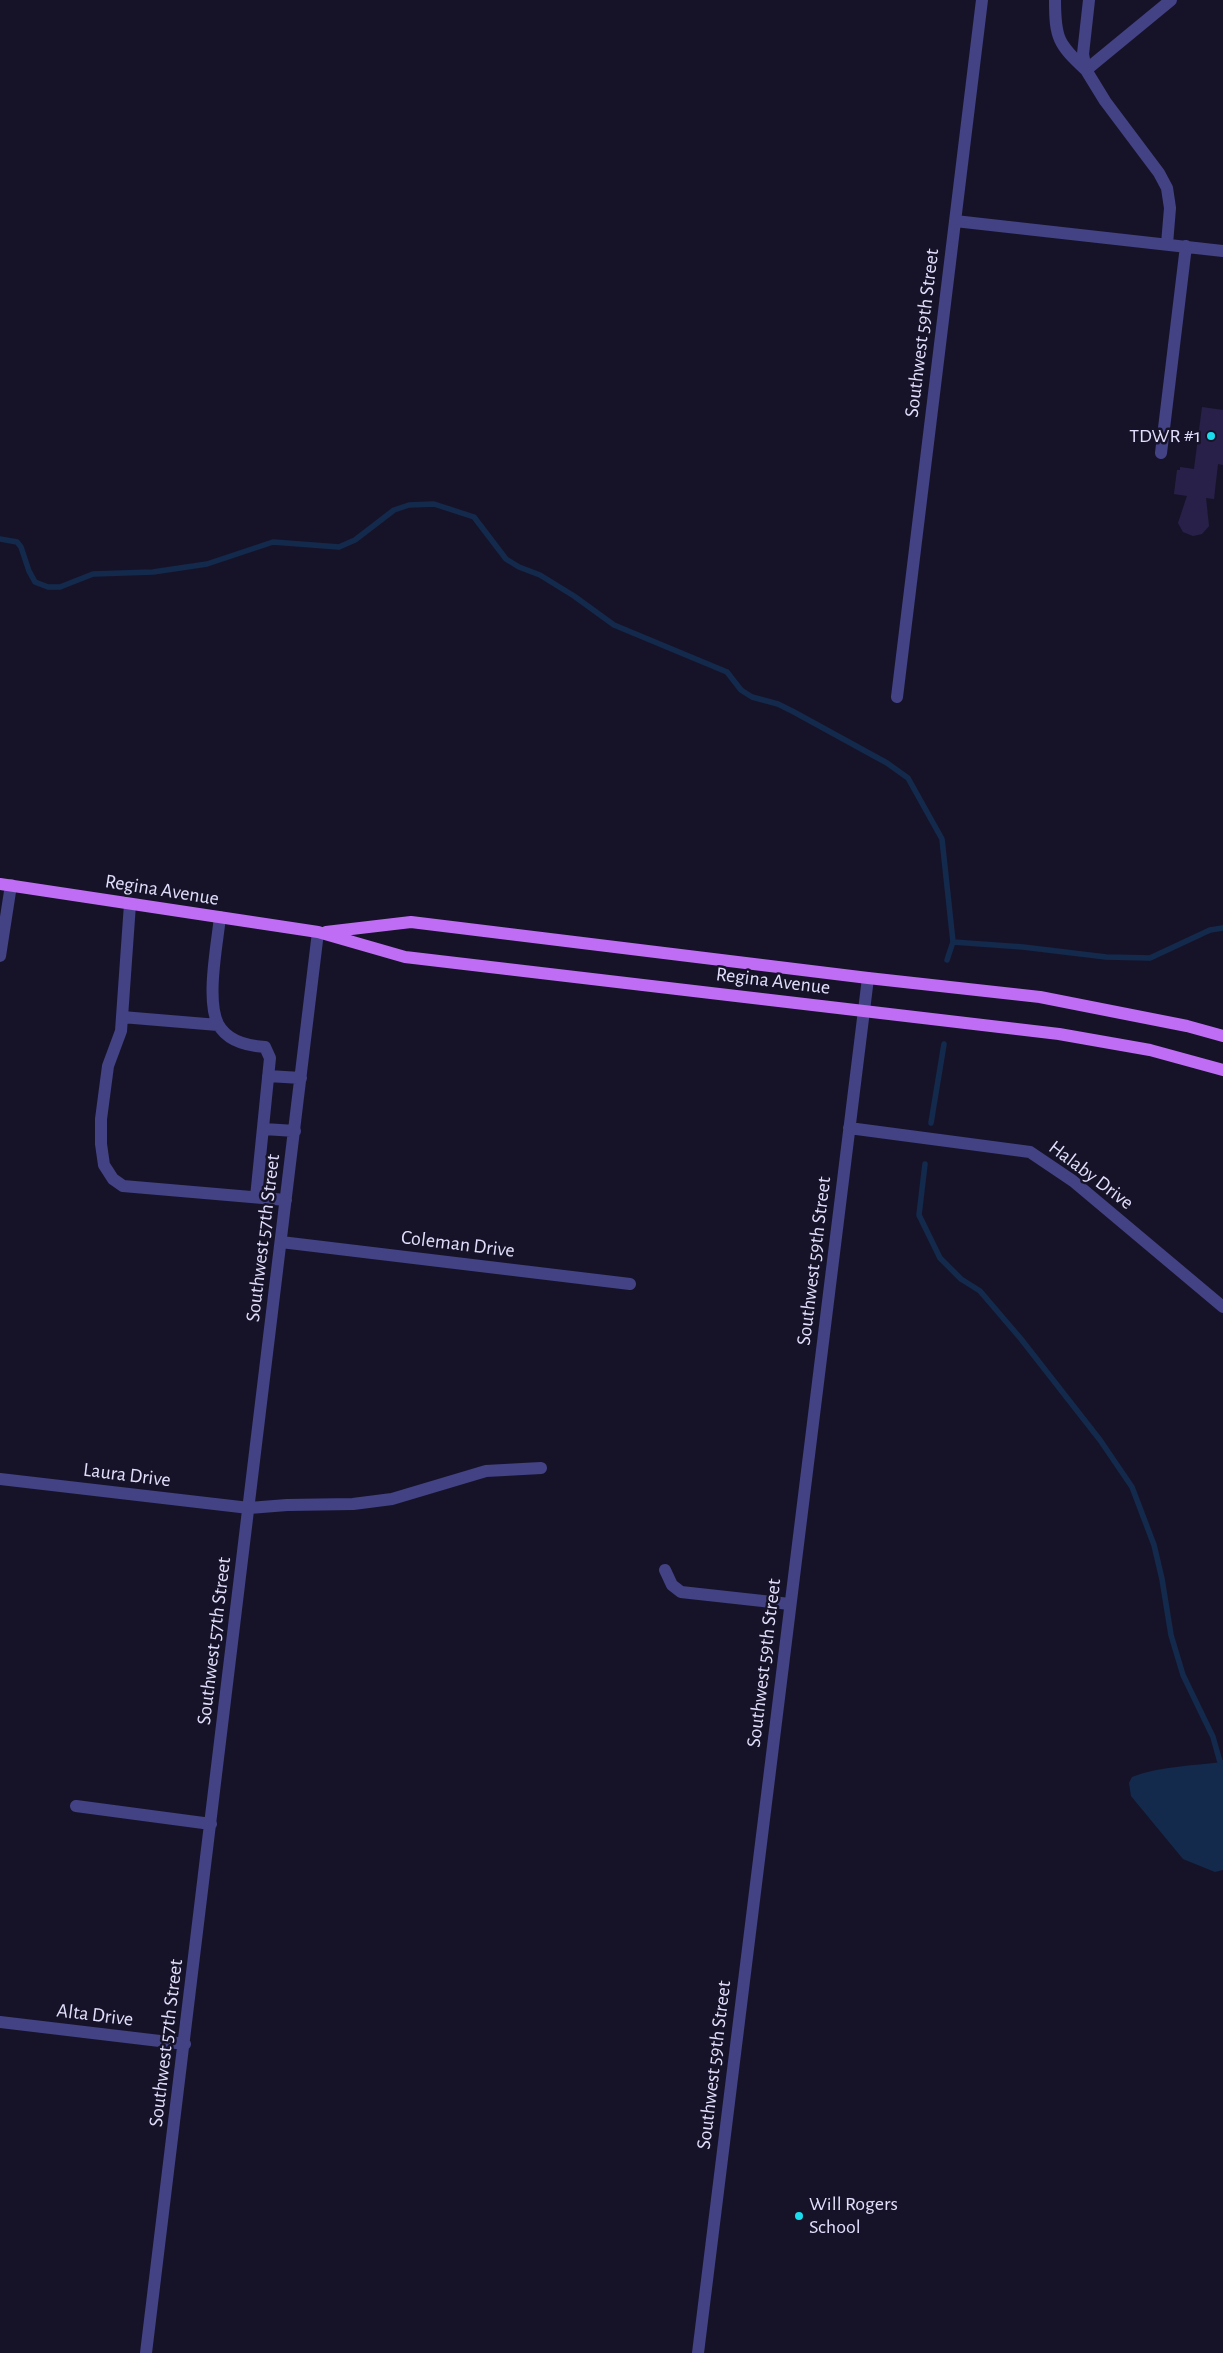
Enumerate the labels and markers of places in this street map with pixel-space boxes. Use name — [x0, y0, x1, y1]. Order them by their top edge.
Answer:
place label: TDWR #1 — [1129, 424, 1201, 448]
marker: TDWR #1 — [1205, 430, 1217, 442]
place label: Will Rogers School — [809, 2192, 898, 2239]
marker: Will Rogers School — [793, 2210, 805, 2222]

